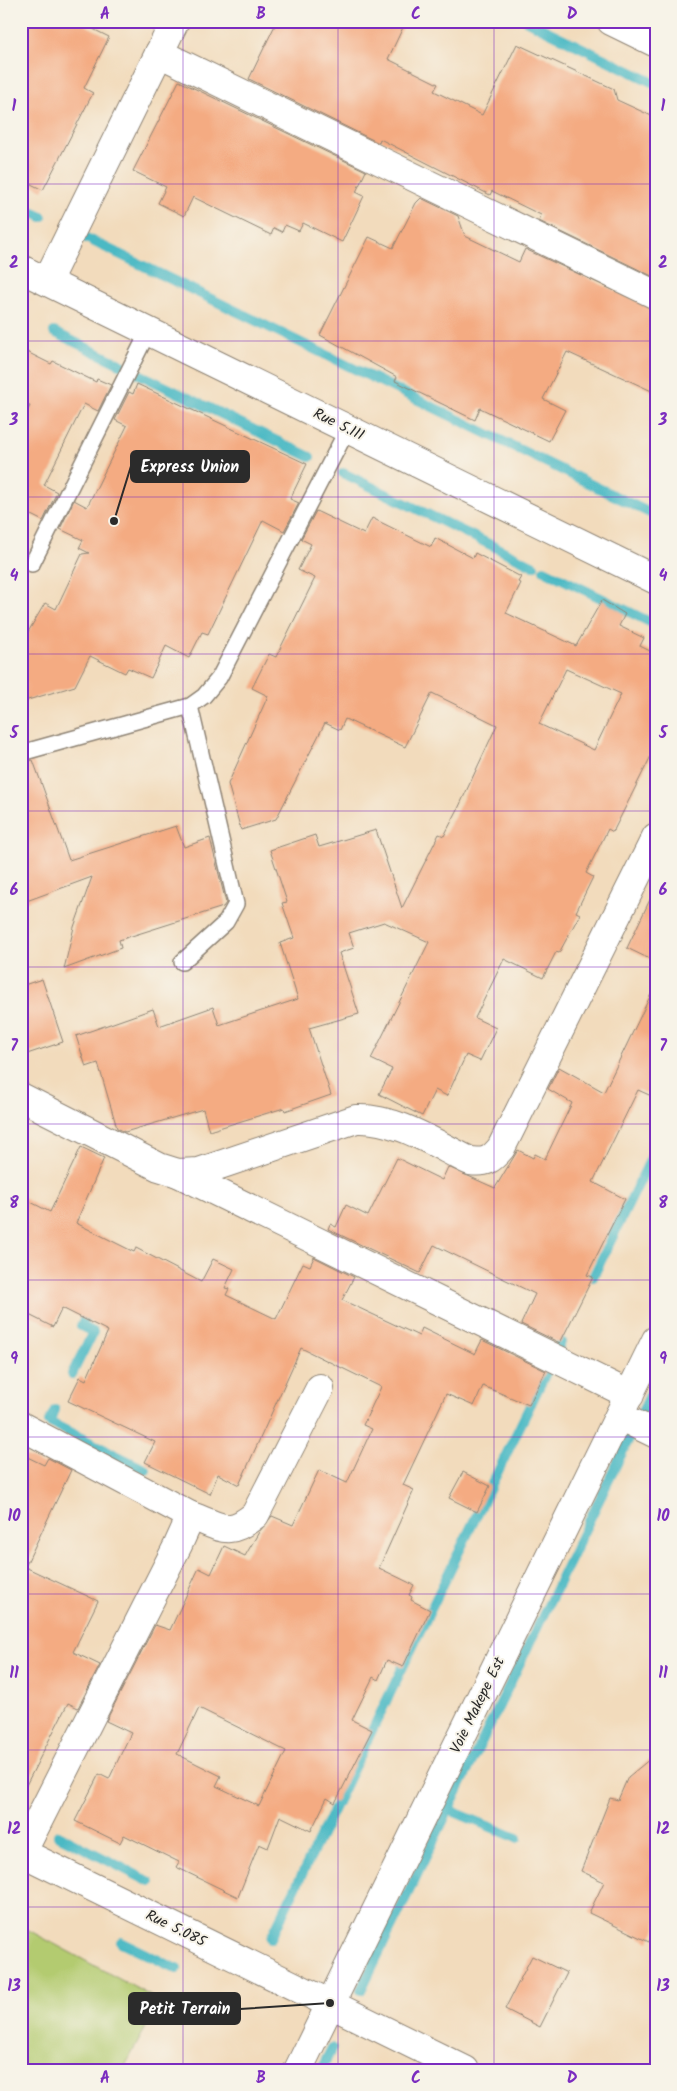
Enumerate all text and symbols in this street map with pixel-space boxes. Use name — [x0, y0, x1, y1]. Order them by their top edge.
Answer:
text: A — [100, 2, 110, 27]
text: B — [256, 2, 266, 27]
text: C — [411, 2, 421, 27]
text: D — [567, 2, 578, 27]
text: 1 — [12, 94, 17, 119]
text: 1 — [661, 94, 666, 119]
text: 2 — [9, 251, 19, 276]
text: 2 — [658, 251, 668, 276]
street label: Rue 5.111 — [309, 402, 369, 448]
text: 3 — [9, 408, 19, 433]
text: 3 — [658, 408, 668, 433]
callout: Express Union — [131, 451, 249, 482]
text: Express Union — [141, 455, 239, 480]
text: 4 — [10, 564, 19, 589]
text: 4 — [659, 564, 668, 589]
text: 5 — [9, 721, 20, 746]
text: 5 — [658, 721, 669, 746]
text: 6 — [10, 878, 19, 903]
text: 6 — [659, 878, 668, 903]
text: 7 — [10, 1034, 18, 1059]
text: 7 — [659, 1034, 667, 1059]
text: 8 — [9, 1191, 19, 1216]
text: 8 — [658, 1191, 668, 1216]
text: 9 — [10, 1347, 18, 1372]
text: 9 — [659, 1347, 667, 1372]
text: 10 — [7, 1504, 21, 1529]
text: 10 — [656, 1504, 670, 1529]
street label: Voie Makepe Est — [444, 1653, 512, 1758]
text: 11 — [9, 1661, 19, 1686]
text: 11 — [658, 1661, 668, 1686]
text: 12 — [7, 1817, 21, 1842]
text: 12 — [656, 1817, 670, 1842]
street label: Rue 5.085 — [141, 1904, 211, 1954]
text: 13 — [7, 1974, 21, 1999]
text: 13 — [656, 1974, 670, 1999]
callout: Petit Terrain — [129, 1993, 240, 2024]
text: Petit Terrain — [140, 1997, 230, 2022]
text: A — [100, 2066, 110, 2091]
text: B — [256, 2066, 266, 2091]
text: C — [411, 2066, 421, 2091]
text: D — [567, 2066, 578, 2091]

